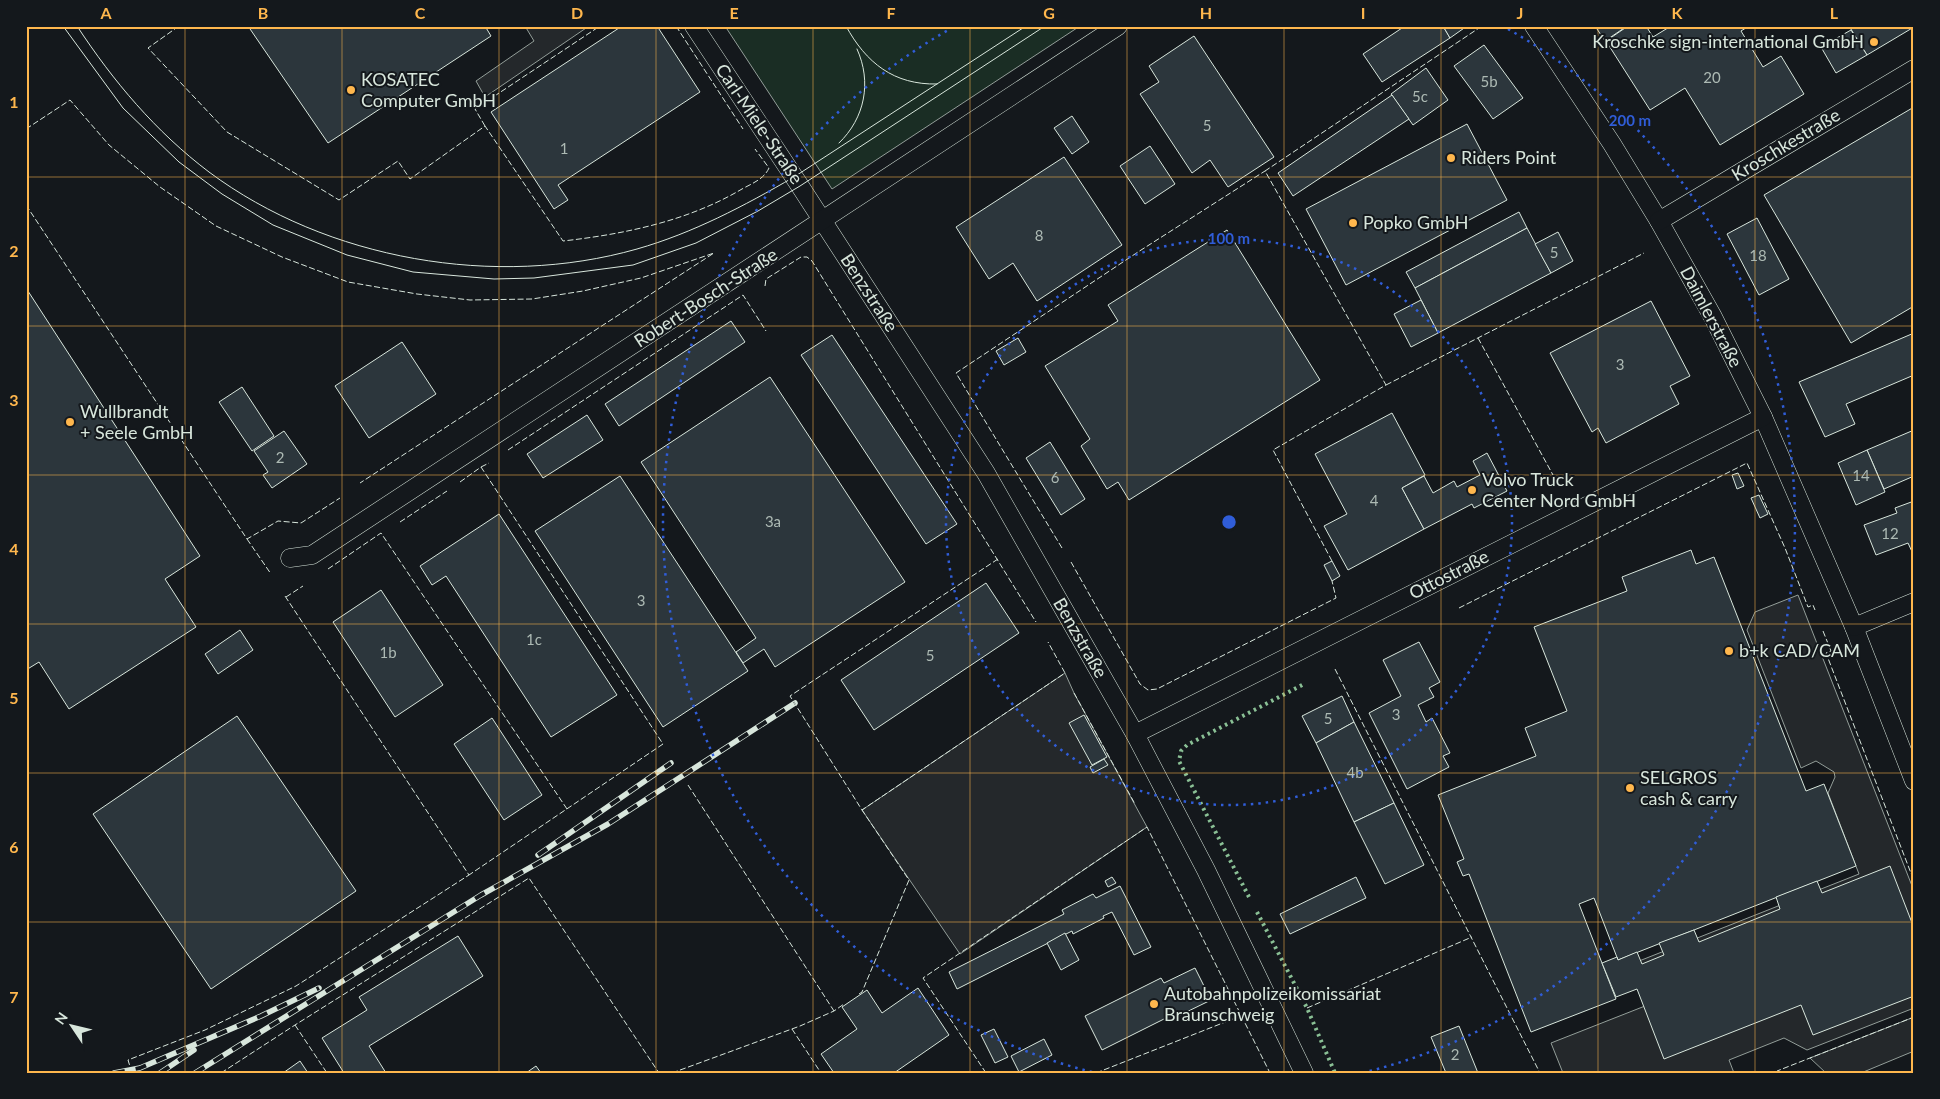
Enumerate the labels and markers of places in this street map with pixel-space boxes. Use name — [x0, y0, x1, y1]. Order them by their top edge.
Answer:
place label: Kroschke sign-international GmbH — [1592, 30, 1864, 52]
marker: Kroschke sign-international GmbH — [1868, 36, 1880, 48]
place label: KOSATEC Computer GmbH — [361, 68, 496, 111]
marker: KOSATEC Computer GmbH — [345, 84, 357, 96]
place label: Riders Point — [1461, 146, 1557, 168]
marker: Riders Point — [1445, 152, 1457, 164]
place label: Popko GmbH — [1363, 211, 1468, 233]
marker: Popko GmbH — [1347, 217, 1359, 229]
place label: Wullbrandt + Seele GmbH — [80, 400, 194, 443]
marker: Wullbrandt + Seele GmbH — [64, 416, 76, 428]
place label: Volvo Truck Center Nord GmbH — [1482, 468, 1636, 511]
marker: Volvo Truck Center Nord GmbH — [1466, 484, 1478, 496]
centre of rings — [1220, 513, 1238, 531]
place label: b+k CAD/CAM — [1739, 639, 1860, 661]
marker: b+k CAD/CAM — [1723, 645, 1735, 657]
place label: SELGROS cash & carry — [1640, 766, 1738, 809]
marker: SELGROS cash & carry — [1624, 782, 1636, 794]
place label: Autobahnpolizeikomissariat Braunschweig — [1164, 982, 1382, 1025]
marker: Autobahnpolizeikomissariat Braunschweig — [1148, 998, 1160, 1010]

